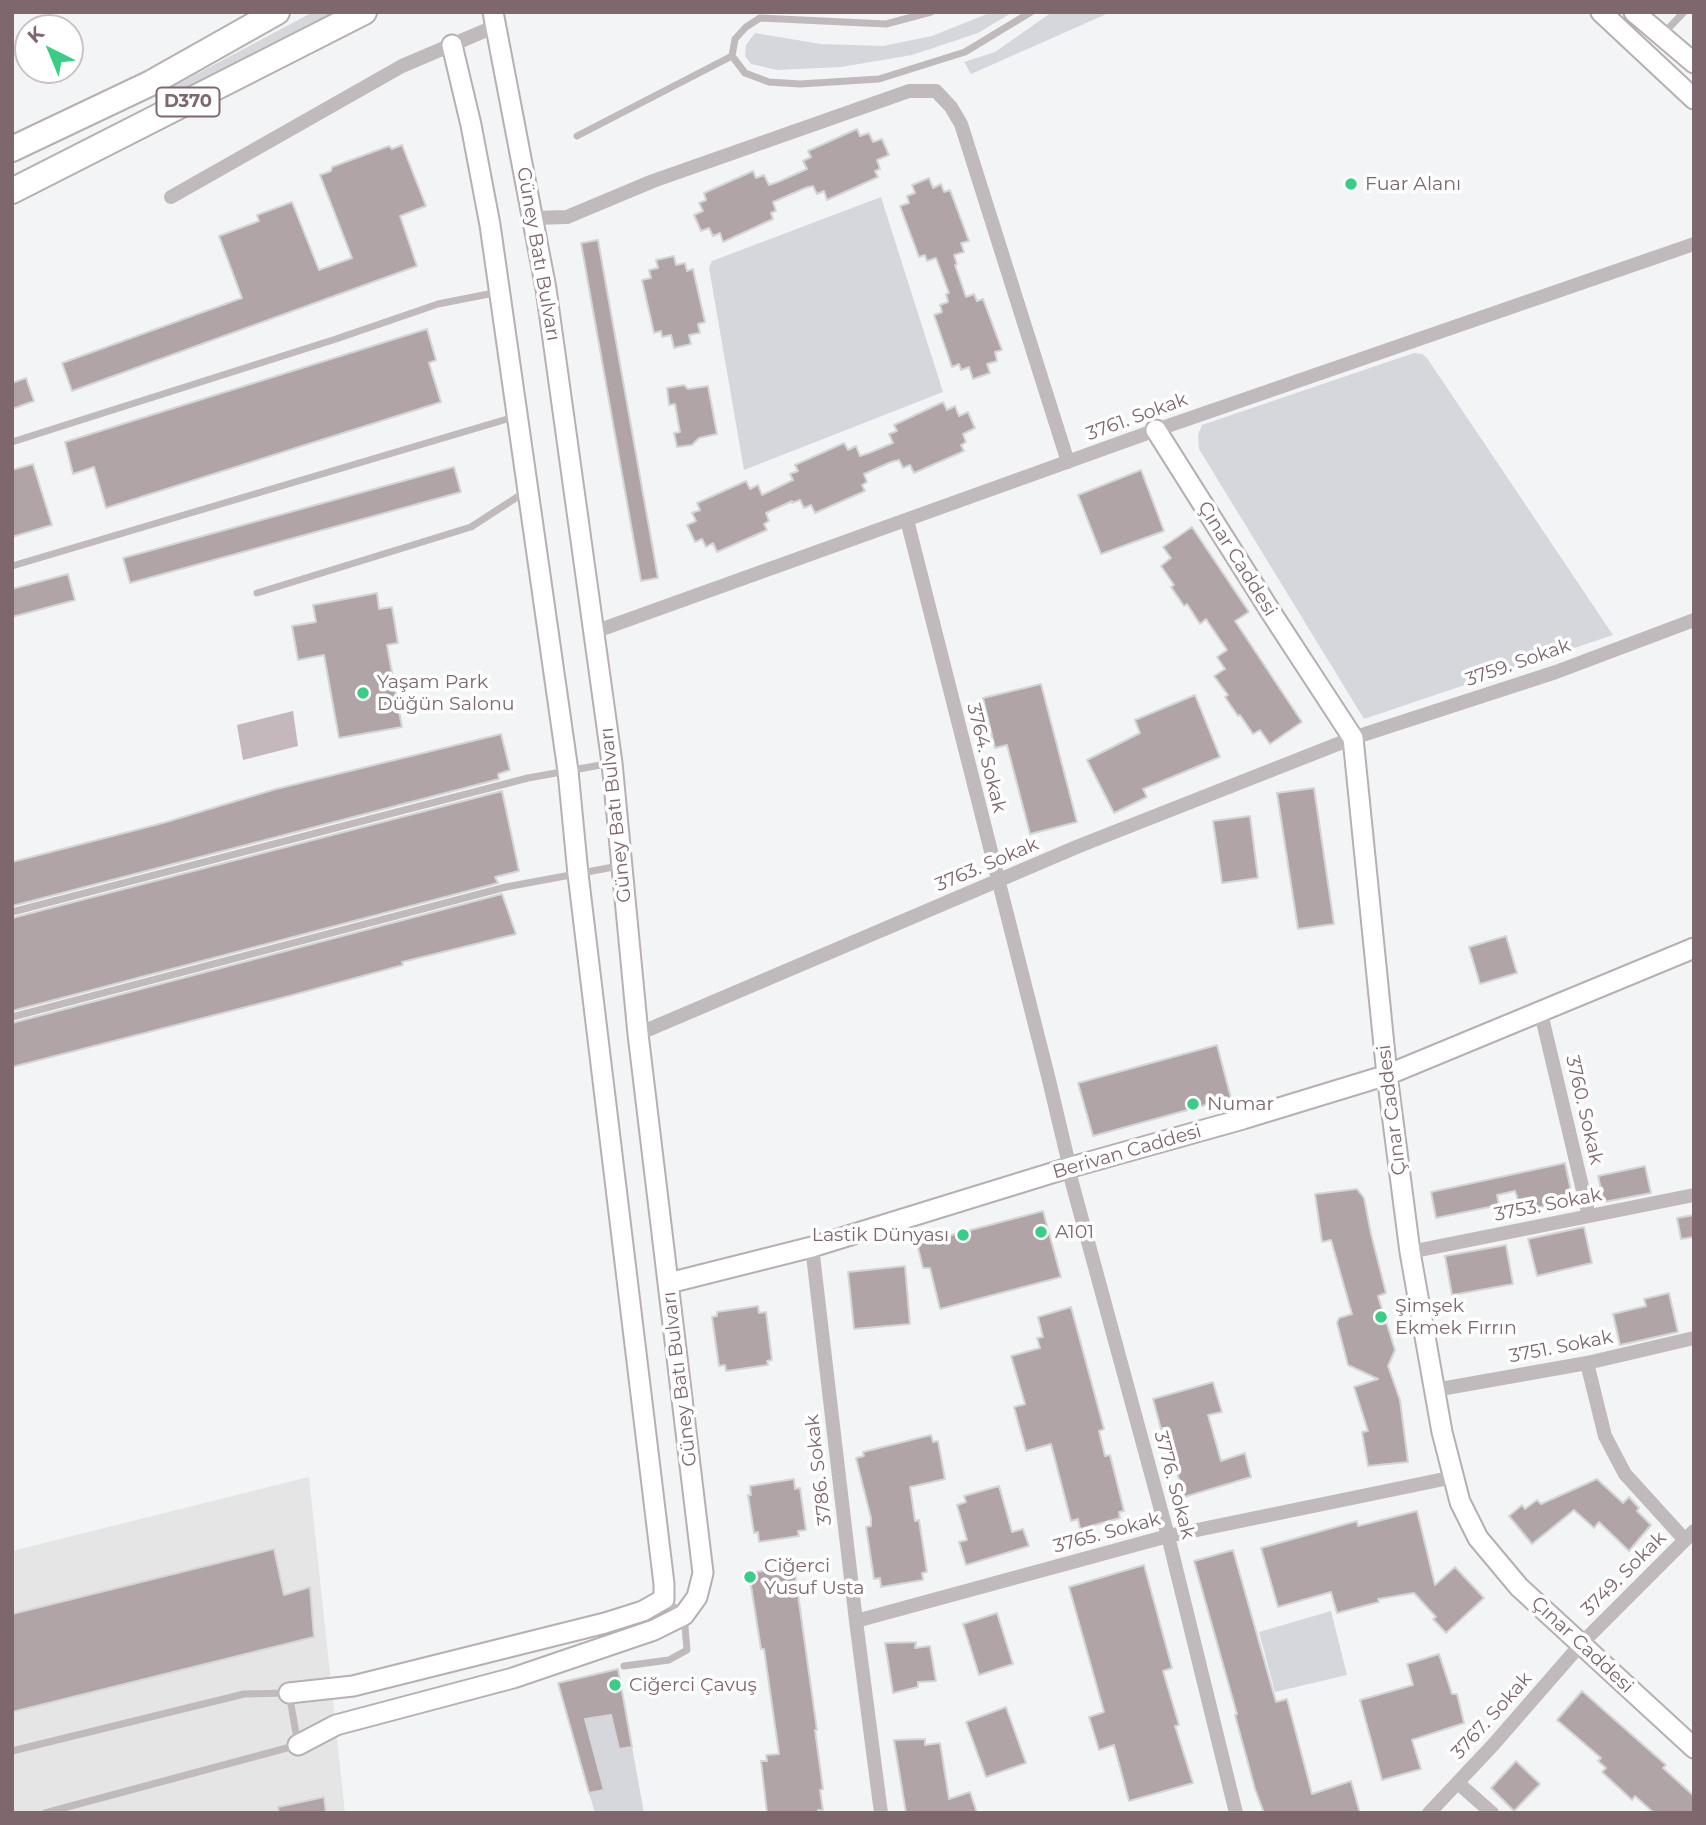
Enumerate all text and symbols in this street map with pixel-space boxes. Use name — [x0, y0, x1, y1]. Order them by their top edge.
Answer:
north arrow — [14, 14, 84, 84]
text: K — [23, 22, 49, 48]
road number: D370 — [156, 88, 220, 116]
street label: Güney Batı Bulvarı — [511, 165, 565, 343]
place label: Fuar Alanı — [1365, 173, 1461, 195]
marker: Fuar Alanı — [1343, 176, 1359, 192]
street label: 3761. Sokak — [1083, 388, 1191, 446]
street label: Çınar Caddesi — [1193, 497, 1281, 621]
street label: 3759. Sokak — [1462, 634, 1574, 692]
place label: Yaşam Park Düğün Salonu — [377, 671, 515, 715]
marker: Yaşam Park Düğün Salonu — [355, 685, 371, 701]
street label: 3764. Sokak — [961, 701, 1011, 815]
street label: Güney Batı Bulvarı — [595, 726, 637, 904]
street label: 3763. Sokak — [932, 833, 1042, 897]
street label: Çınar Caddesi — [1373, 1043, 1411, 1177]
street label: 3760. Sokak — [1560, 1053, 1608, 1167]
place label: Numar — [1207, 1093, 1274, 1115]
marker: Numar — [1185, 1096, 1201, 1112]
street label: Berivan Caddesi — [1050, 1120, 1204, 1184]
street label: 3753. Sokak — [1492, 1183, 1604, 1227]
place label: A101 — [1055, 1221, 1094, 1243]
place label: Lastik Dünyası — [812, 1224, 949, 1246]
marker: A101 — [1033, 1224, 1049, 1240]
marker: Lastik Dünyası — [955, 1227, 971, 1243]
street label: Güney Batı Bulvarı — [658, 1290, 702, 1468]
place label: Şimşek Ekmek Fırrın — [1395, 1295, 1517, 1339]
marker: Şimşek Ekmek Fırrın — [1373, 1309, 1389, 1325]
street label: 3751. Sokak — [1507, 1326, 1615, 1368]
street label: 3786. Sokak — [801, 1413, 837, 1527]
street label: 3776. Sokak — [1149, 1429, 1199, 1541]
street label: 3765. Sokak — [1051, 1508, 1163, 1558]
street label: 3749. Sokak — [1577, 1527, 1671, 1621]
place label: Ciğerci Yusuf Usta — [764, 1555, 864, 1599]
marker: Ciğerci Yusuf Usta — [742, 1569, 758, 1585]
street label: Çınar Caddesi — [1526, 1592, 1638, 1698]
street label: 3767. Sokak — [1447, 1668, 1537, 1764]
place label: Ciğerci Çavuş — [629, 1674, 757, 1696]
marker: Ciğerci Çavuş — [607, 1677, 623, 1693]

